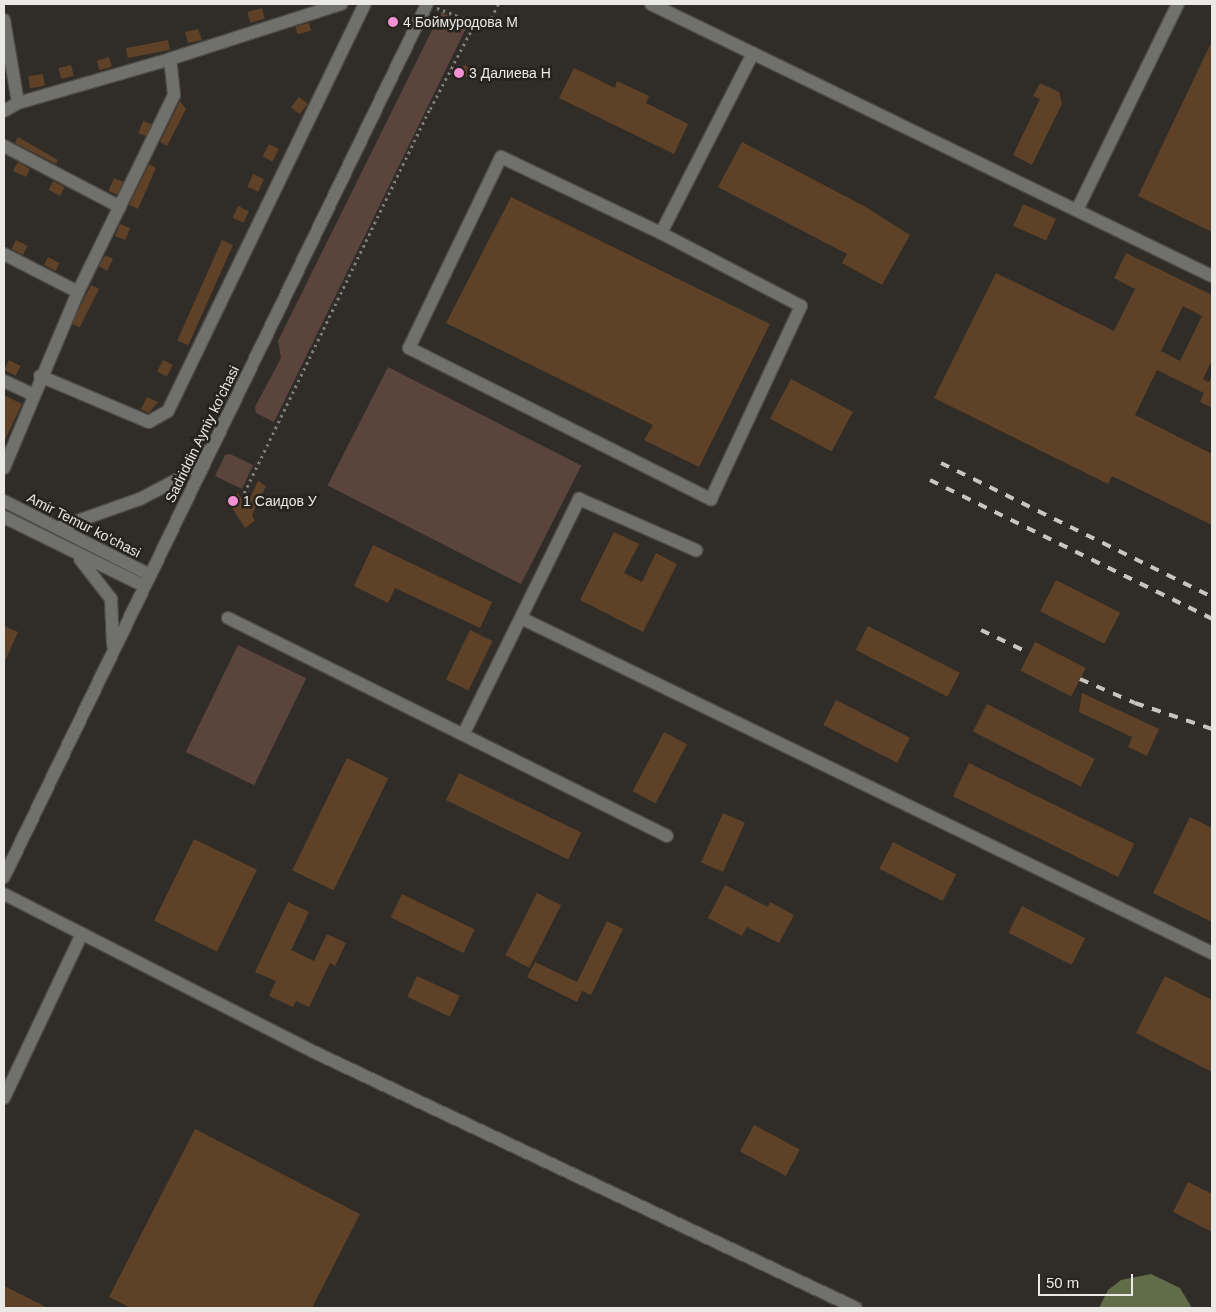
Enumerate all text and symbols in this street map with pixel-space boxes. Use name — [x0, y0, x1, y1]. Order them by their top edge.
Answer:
place label: 4 Боймуродова М — [403, 14, 518, 30]
marker: 4 Боймуродова М — [387, 16, 399, 28]
place label: 3 Далиева Н — [469, 65, 551, 81]
marker: 3 Далиева Н — [453, 67, 465, 79]
street label: Sadriddin Ayniy ko'chasi — [161, 362, 243, 506]
street label: Amir Temur ko'chasi — [24, 489, 144, 561]
place label: 1 Саидов У — [243, 493, 317, 509]
marker: 1 Саидов У — [227, 495, 239, 507]
scale bar — [1041, 1264, 1136, 1296]
text: 50 m — [1046, 1274, 1079, 1291]

